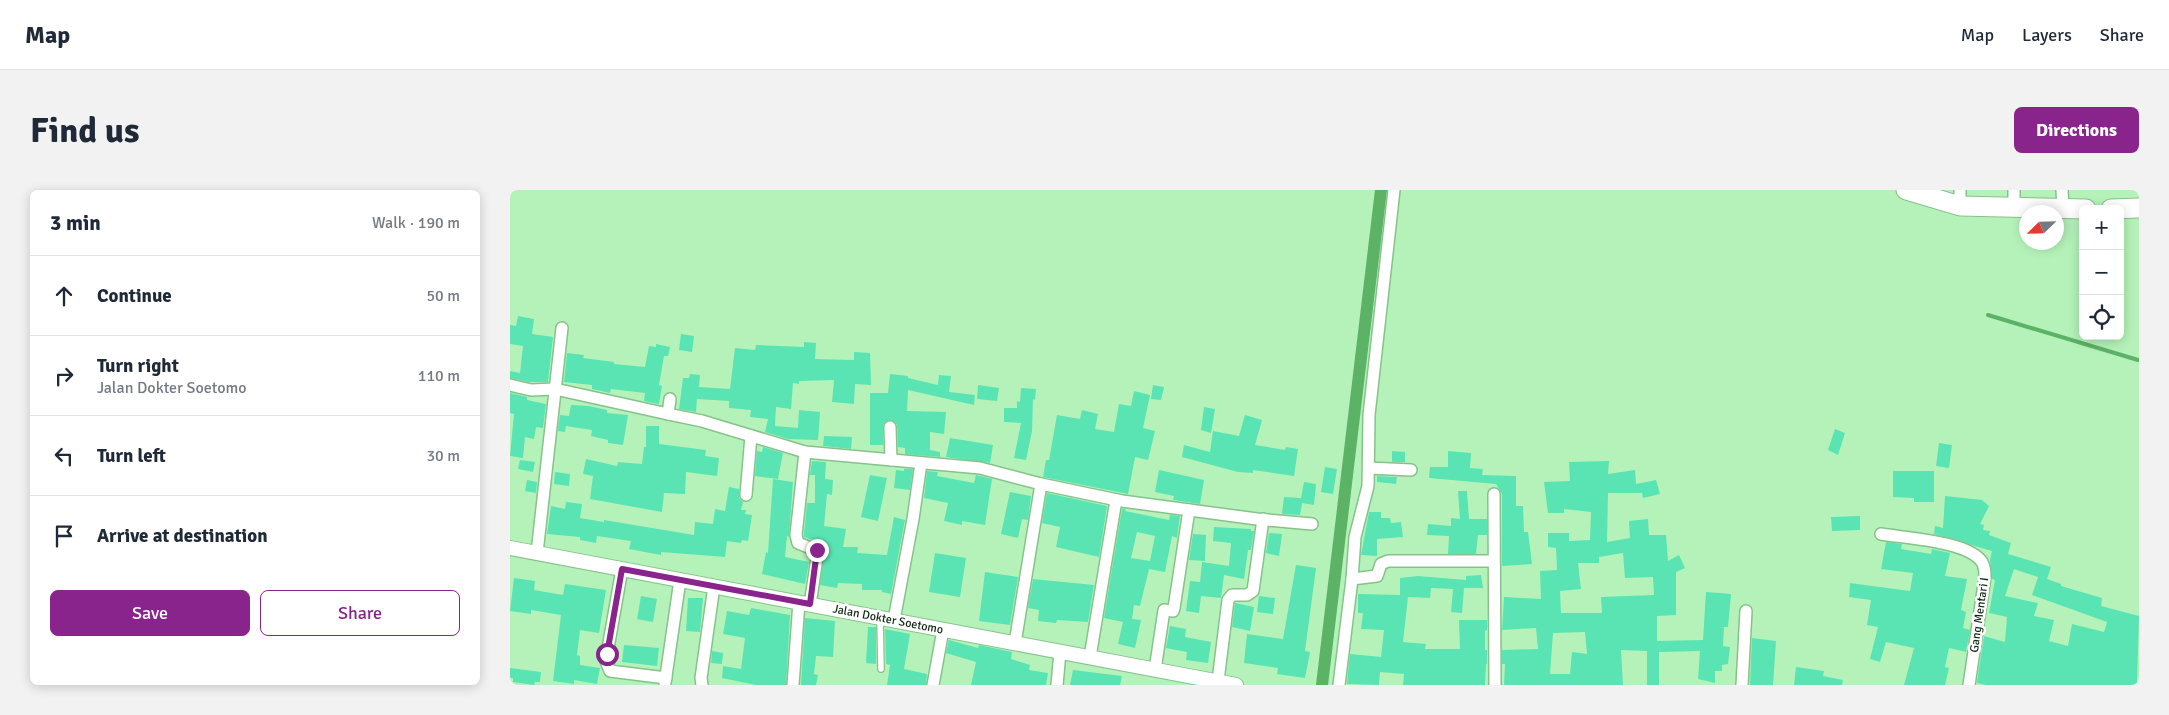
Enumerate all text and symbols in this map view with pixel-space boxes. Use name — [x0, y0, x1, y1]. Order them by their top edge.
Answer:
text: Map — [25, 20, 70, 50]
text: Map — [1961, 24, 1994, 46]
text: Layers — [2022, 24, 2072, 46]
text: Share — [2100, 24, 2144, 46]
button: Directions — [2014, 107, 2139, 153]
text: Find us — [30, 109, 140, 152]
north arrow — [2019, 205, 2064, 250]
map controls — [2079, 205, 2124, 340]
button: + — [2079, 205, 2124, 250]
text: 3 min — [50, 210, 101, 236]
text: Walk · 190 m — [372, 213, 460, 233]
button: − — [2079, 250, 2124, 295]
icon: ahead — [50, 282, 78, 310]
text: Continue — [97, 284, 172, 308]
text: 50 m — [426, 286, 460, 306]
button: locate — [2079, 295, 2124, 340]
text: Turn right — [97, 354, 179, 378]
icon: right — [50, 362, 78, 390]
text: 110 m — [418, 366, 460, 386]
text: Jalan Dokter Soetomo — [97, 378, 247, 398]
icon: left — [50, 442, 78, 470]
text: Turn left — [97, 444, 166, 468]
text: 30 m — [426, 446, 460, 466]
icon: arrive — [50, 522, 78, 550]
text: Arrive at destination — [97, 524, 268, 548]
route end — [806, 539, 829, 562]
street label: Gang Mentari I — [1967, 576, 1992, 654]
button: Save — [50, 590, 250, 636]
button: Share — [260, 590, 460, 636]
street label: Jalan Dokter Soetomo — [831, 601, 944, 638]
route start — [596, 643, 619, 666]

